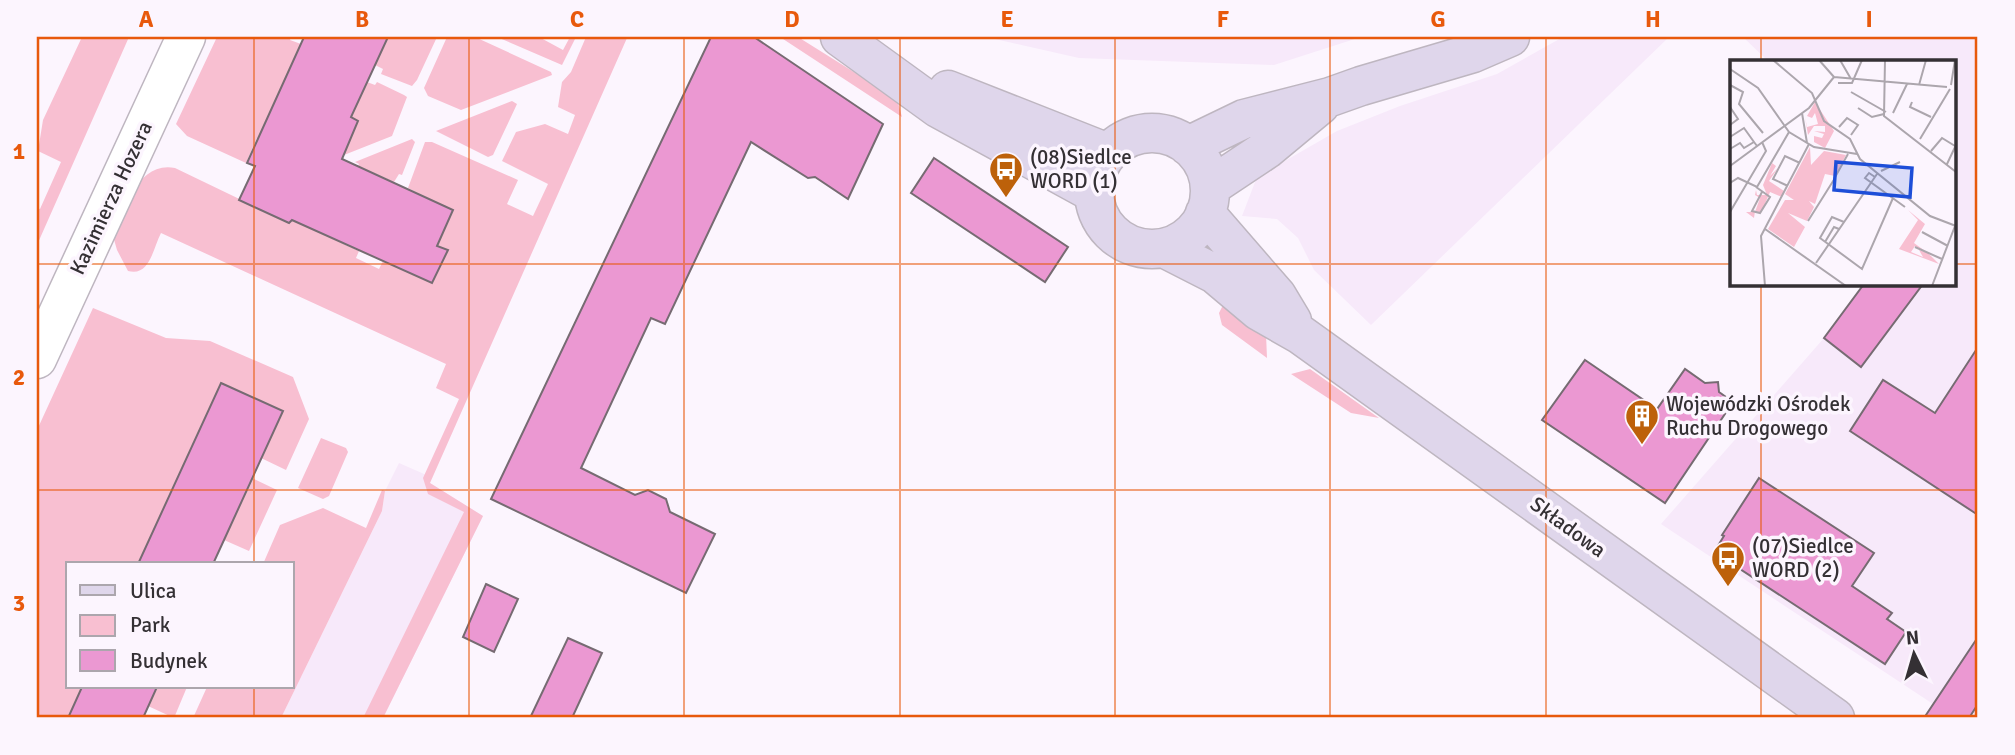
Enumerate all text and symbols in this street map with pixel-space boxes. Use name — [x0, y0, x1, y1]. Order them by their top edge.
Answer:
text: A — [139, 5, 154, 34]
text: B — [355, 5, 369, 34]
text: C — [570, 5, 584, 34]
text: D — [784, 5, 800, 34]
text: E — [1000, 5, 1014, 34]
text: F — [1217, 5, 1229, 34]
text: G — [1430, 5, 1446, 34]
text: H — [1645, 5, 1661, 34]
text: I — [1865, 5, 1873, 34]
inset map — [1730, 60, 1955, 285]
street label: Kazimierza Hozera — [64, 117, 158, 279]
text: 1 — [13, 137, 25, 166]
place label: (08)Siedlce WORD (1) — [1030, 144, 1132, 194]
bus stop icon: (08)Siedlce WORD (1) — [987, 150, 1025, 199]
text: 2 — [13, 363, 25, 392]
place label: Wojewódzki Ośrodek Ruchu Drogowego — [1666, 391, 1851, 441]
building icon: Wojewódzki Ośrodek Ruchu Drogowego — [1623, 397, 1661, 446]
street label: Składowa — [1525, 491, 1611, 563]
place label: (07)Siedlce WORD (2) — [1752, 533, 1854, 583]
bus stop icon: (07)Siedlce WORD (2) — [1709, 539, 1747, 588]
legend — [66, 562, 294, 688]
text: Ulica — [130, 578, 176, 604]
text: 3 — [13, 589, 25, 618]
text: Park — [130, 612, 171, 638]
north arrow — [1878, 618, 1948, 688]
text: N — [1905, 626, 1920, 651]
text: Budynek — [130, 648, 208, 674]

